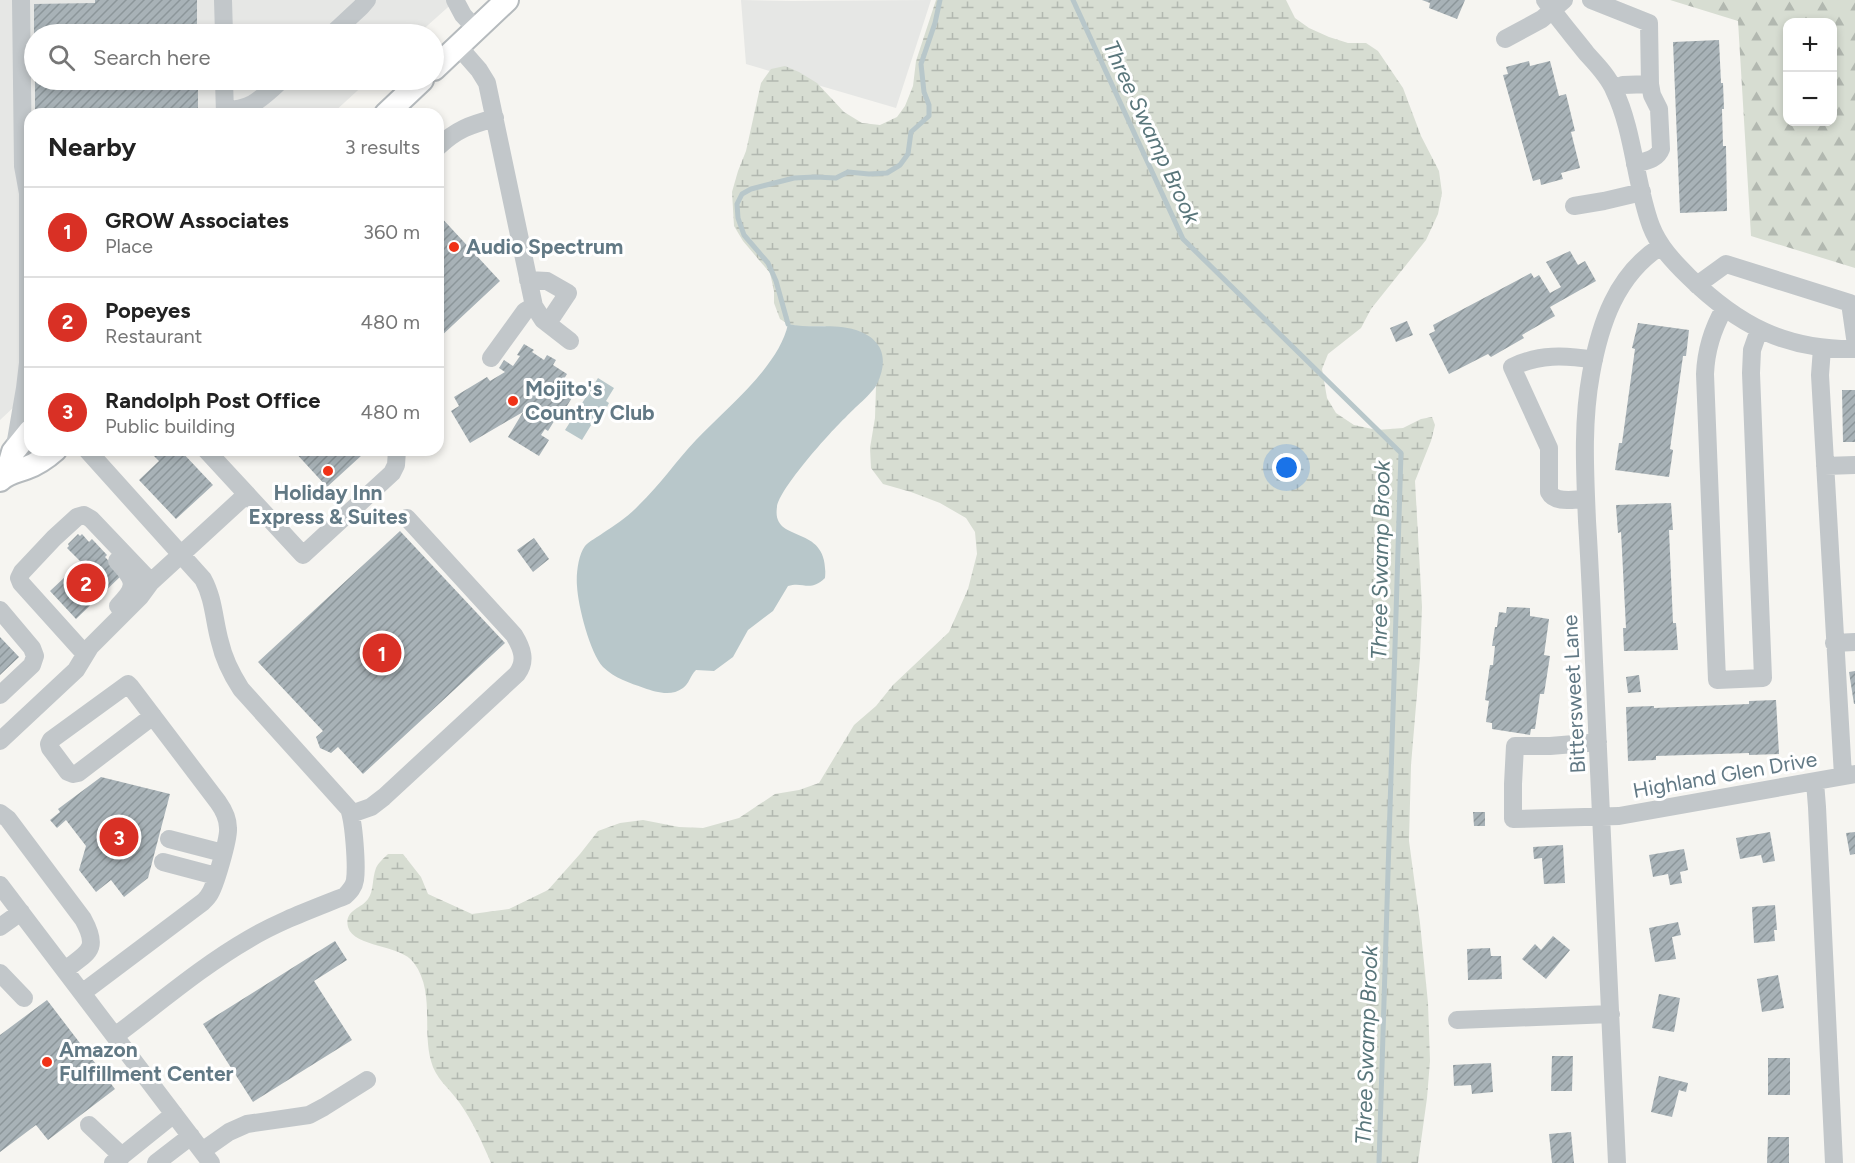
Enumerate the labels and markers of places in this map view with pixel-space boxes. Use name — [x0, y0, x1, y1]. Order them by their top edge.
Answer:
place label: Audio Spectrum — [466, 234, 623, 259]
marker: Audio Spectrum — [447, 240, 461, 254]
place label: Mojito's Country Club — [525, 376, 655, 425]
marker: Mojito's Country Club — [506, 394, 520, 408]
marker: Holiday Inn Express & Suites — [321, 464, 335, 478]
place label: Holiday Inn Express & Suites — [249, 480, 408, 529]
pin: 2 — [66, 560, 106, 606]
pin: 1 — [362, 630, 401, 676]
pin: 3 — [100, 814, 138, 860]
place label: Amazon Fulfillment Center — [59, 1037, 234, 1086]
marker: Amazon Fulfillment Center — [40, 1055, 54, 1069]

